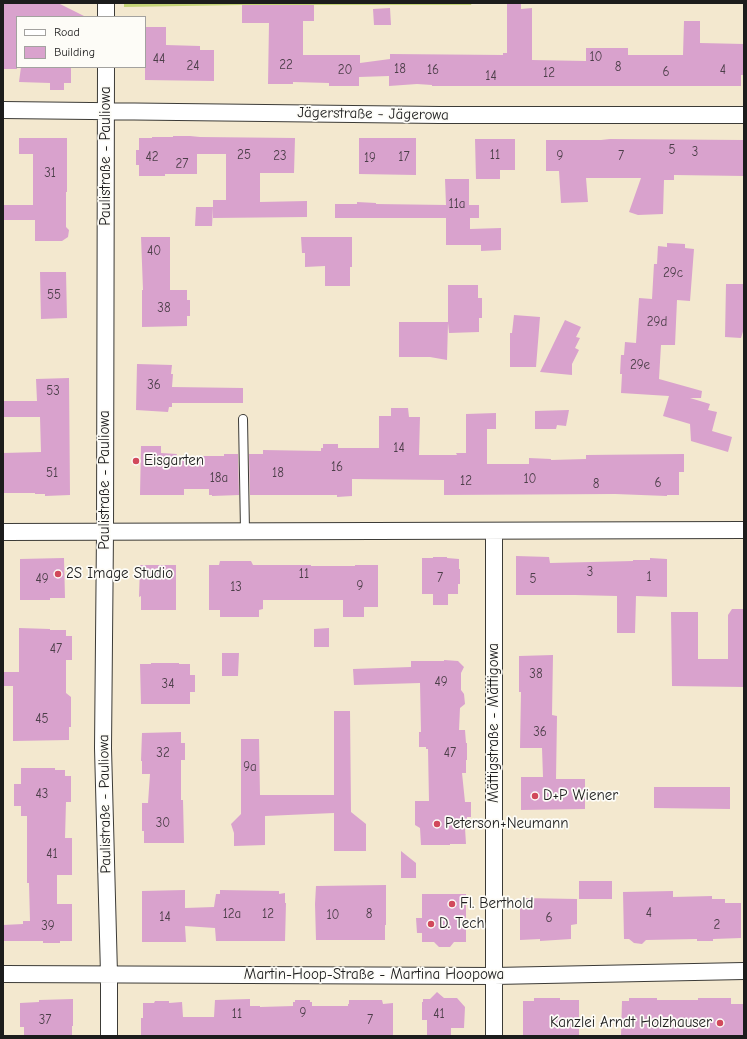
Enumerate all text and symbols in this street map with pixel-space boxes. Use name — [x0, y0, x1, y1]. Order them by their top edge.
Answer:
legend — [16, 16, 146, 68]
text: Road — [54, 25, 80, 39]
text: Building — [54, 45, 95, 59]
house number: 10 — [589, 49, 603, 65]
house number: 44 — [153, 51, 165, 67]
house number: 22 — [279, 57, 293, 73]
house number: 24 — [186, 58, 200, 74]
house number: 8 — [615, 59, 621, 75]
house number: 18 — [394, 61, 406, 77]
house number: 20 — [338, 62, 352, 78]
house number: 16 — [427, 62, 439, 78]
house number: 4 — [720, 62, 726, 78]
house number: 6 — [662, 64, 670, 80]
house number: 12 — [543, 65, 555, 81]
house number: 14 — [485, 68, 497, 84]
street label: Paulistraße - Pauliowa — [97, 86, 115, 226]
street label: Jägerstraße - Jägerowa — [297, 104, 449, 124]
house number: 5 — [668, 142, 676, 158]
house number: 3 — [692, 144, 698, 160]
house number: 25 — [237, 147, 251, 163]
house number: 11 — [490, 147, 500, 163]
house number: 23 — [273, 148, 287, 164]
house number: 9 — [557, 148, 563, 164]
house number: 7 — [618, 148, 624, 164]
house number: 42 — [145, 149, 159, 165]
house number: 17 — [398, 149, 410, 165]
house number: 19 — [364, 150, 376, 166]
house number: 27 — [176, 156, 188, 172]
house number: 31 — [44, 165, 56, 181]
house number: 11a — [448, 196, 466, 212]
house number: 40 — [147, 243, 161, 259]
house number: 29c — [663, 265, 683, 281]
house number: 55 — [47, 287, 61, 303]
house number: 38 — [157, 300, 171, 316]
house number: 29d — [647, 314, 667, 330]
house number: 29e — [630, 357, 650, 373]
house number: 36 — [147, 377, 161, 393]
house number: 53 — [46, 383, 60, 399]
street label: Paulistraße - Pauliowa — [96, 410, 114, 550]
house number: 14 — [393, 440, 405, 456]
place label: Eisgarten — [144, 452, 204, 470]
marker: Eisgarten — [131, 456, 141, 466]
house number: 16 — [331, 459, 343, 475]
house number: 51 — [46, 465, 58, 481]
house number: 18 — [272, 465, 284, 481]
house number: 18a — [210, 470, 228, 486]
house number: 10 — [523, 471, 537, 487]
house number: 12 — [460, 473, 472, 489]
house number: 6 — [654, 475, 662, 491]
house number: 8 — [593, 476, 599, 492]
house number: 3 — [587, 564, 593, 580]
place label: 2S Image Studio — [66, 565, 173, 583]
house number: 11 — [299, 566, 309, 582]
marker: 2S Image Studio — [53, 569, 63, 579]
house number: 1 — [646, 569, 652, 585]
house number: 7 — [437, 570, 443, 586]
house number: 49 — [35, 571, 49, 587]
house number: 5 — [529, 571, 537, 587]
house number: 9 — [357, 578, 363, 594]
house number: 13 — [230, 579, 242, 595]
house number: 47 — [50, 641, 62, 657]
street label: Mättigstraße - Mättigowa — [485, 643, 503, 803]
house number: 38 — [529, 666, 543, 682]
house number: 49 — [434, 674, 448, 690]
house number: 34 — [162, 676, 174, 692]
house number: 45 — [35, 711, 49, 727]
house number: 36 — [533, 724, 547, 740]
street label: Paulistraße - Pauliowa — [95, 734, 115, 874]
house number: 32 — [156, 745, 170, 761]
house number: 47 — [444, 745, 456, 761]
house number: 9a — [243, 759, 257, 775]
house number: 43 — [36, 786, 48, 802]
place label: D+P Wiener — [543, 787, 618, 805]
marker: D+P Wiener — [530, 791, 540, 801]
house number: 30 — [156, 815, 170, 831]
place label: Peterson+Neumann — [445, 815, 568, 833]
marker: Peterson+Neumann — [432, 819, 442, 829]
house number: 41 — [46, 846, 58, 862]
place label: Fl. Berthold — [460, 895, 534, 913]
marker: Fl. Berthold — [447, 899, 457, 909]
house number: 4 — [646, 905, 652, 921]
house number: 12a — [223, 906, 241, 922]
house number: 12 — [262, 906, 274, 922]
house number: 8 — [366, 906, 372, 922]
house number: 10 — [326, 907, 340, 923]
house number: 14 — [159, 909, 171, 925]
house number: 6 — [545, 910, 553, 926]
place label: D. Tech — [439, 915, 485, 933]
house number: 2 — [714, 917, 720, 933]
house number: 39 — [41, 918, 55, 934]
marker: D. Tech — [426, 919, 436, 929]
street label: Martin-Hoop-Straße - Martina Hoopowa — [244, 966, 504, 984]
house number: 9 — [300, 1005, 306, 1021]
house number: 11 — [232, 1006, 242, 1022]
house number: 41 — [433, 1006, 445, 1022]
house number: 37 — [39, 1012, 51, 1028]
house number: 7 — [367, 1012, 373, 1028]
place label: Kanzlei Arndt Holzhauser — [550, 1014, 712, 1032]
marker: Kanzlei Arndt Holzhauser — [715, 1018, 725, 1028]

